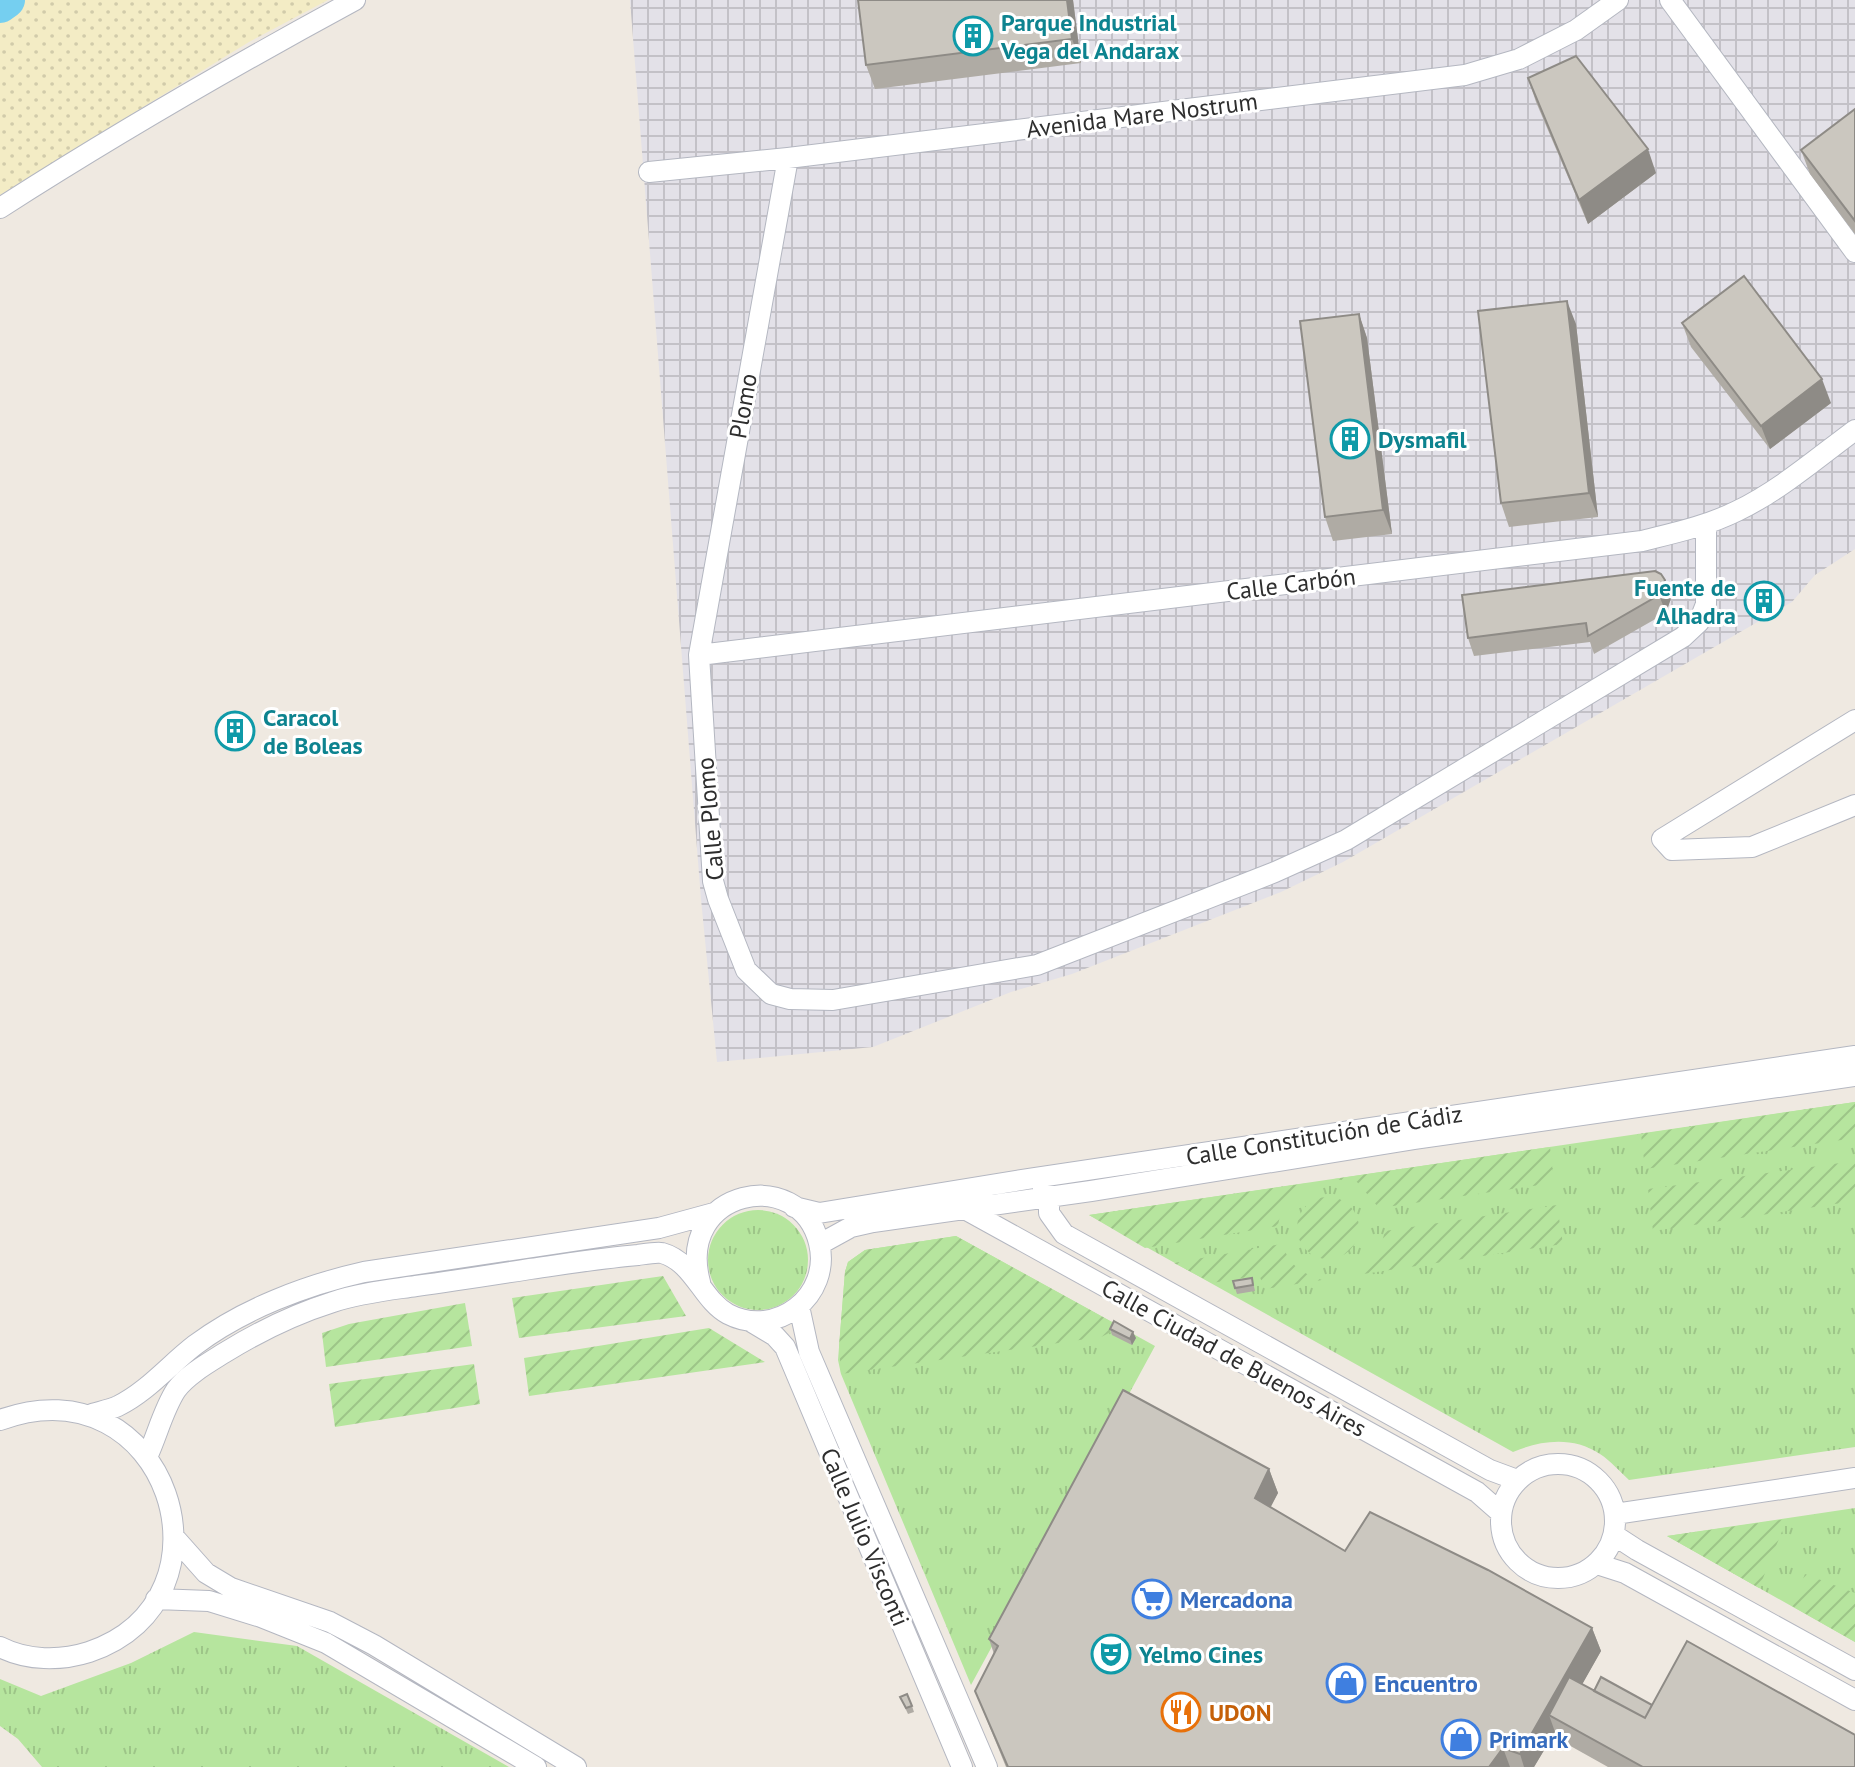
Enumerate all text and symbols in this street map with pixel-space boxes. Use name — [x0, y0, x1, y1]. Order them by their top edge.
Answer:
place label: Parque Industrial Vega del Andarax — [1000, 7, 1180, 66]
building icon: Parque Industrial Vega del Andarax — [952, 15, 994, 57]
street label: Avenida Mare Nostrum — [1024, 85, 1260, 145]
street label: Plomo — [722, 371, 764, 441]
building icon: Dysmafil — [1329, 418, 1371, 460]
place label: Dysmafil — [1378, 424, 1467, 455]
street label: Calle Carbón — [1225, 561, 1357, 607]
place label: Fuente de Alhadra — [1634, 572, 1736, 631]
building icon: Fuente de Alhadra — [1743, 580, 1785, 622]
place label: Caracol de Boleas — [263, 702, 363, 761]
building icon: Caracol de Boleas — [214, 710, 256, 752]
street label: Calle Plomo — [689, 756, 731, 882]
street label: Calle Constitución de Cádiz — [1184, 1098, 1464, 1172]
street label: Calle Ciudad de Buenos Aires — [1096, 1272, 1372, 1444]
street label: Calle Julio Visconti — [813, 1443, 917, 1631]
supermarket icon: Mercadona — [1131, 1578, 1173, 1620]
place label: Mercadona — [1180, 1584, 1293, 1615]
theatre icon: Yelmo Cines — [1090, 1633, 1132, 1675]
place label: Yelmo Cines — [1138, 1639, 1263, 1670]
shop icon: Encuentro — [1325, 1662, 1367, 1704]
place label: Encuentro — [1374, 1668, 1478, 1699]
restaurant icon: UDON — [1160, 1691, 1202, 1733]
place label: UDON — [1209, 1697, 1271, 1728]
shop icon: Primark — [1440, 1718, 1482, 1760]
place label: Primark — [1489, 1724, 1569, 1755]

